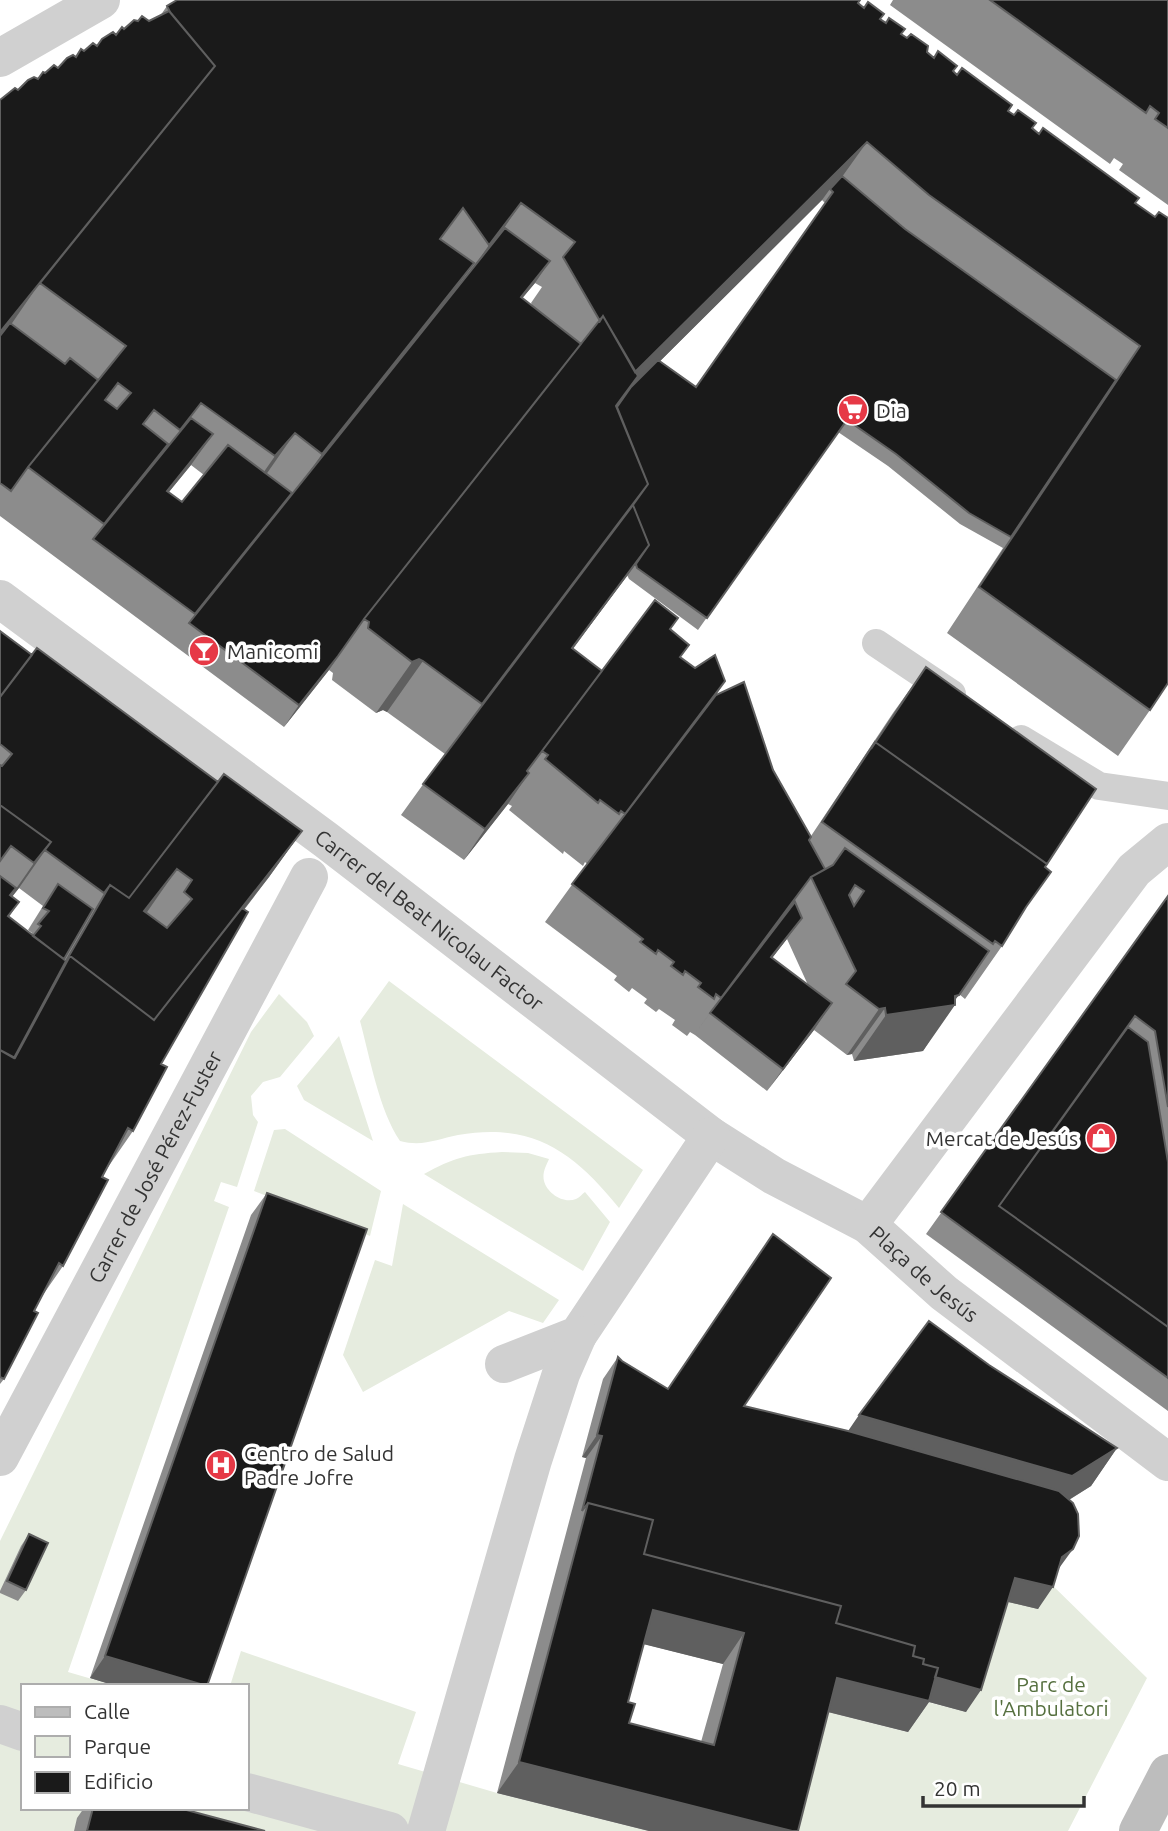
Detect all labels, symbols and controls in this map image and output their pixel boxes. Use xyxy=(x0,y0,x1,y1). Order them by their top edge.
supermarket icon: Dia xyxy=(836,393,870,427)
place label: Dia xyxy=(876,398,907,422)
bar icon: Manicomi xyxy=(187,634,221,668)
place label: Manicomi xyxy=(227,639,318,663)
street label: Carrer del Beat Nicolau Factor xyxy=(311,824,548,1015)
street label: Carrer de José Pérez-Fuster xyxy=(83,1046,226,1287)
shop icon: Mercat de Jesús xyxy=(1084,1121,1118,1155)
place label: Mercat de Jesús xyxy=(926,1126,1078,1150)
street label: Plaça de Jesús xyxy=(865,1221,983,1327)
place label: Centro de Salud Padre Jofre xyxy=(244,1441,394,1489)
hospital icon: Centro de Salud Padre Jofre xyxy=(204,1448,238,1482)
park label: Parc de l'Ambulatori xyxy=(993,1672,1109,1720)
legend xyxy=(21,1684,248,1810)
text: Calle xyxy=(84,1699,130,1723)
text: Parque xyxy=(84,1734,151,1758)
scale bar xyxy=(923,1764,1084,1808)
text: Edificio xyxy=(84,1769,153,1793)
text: 20 m xyxy=(934,1776,981,1800)

